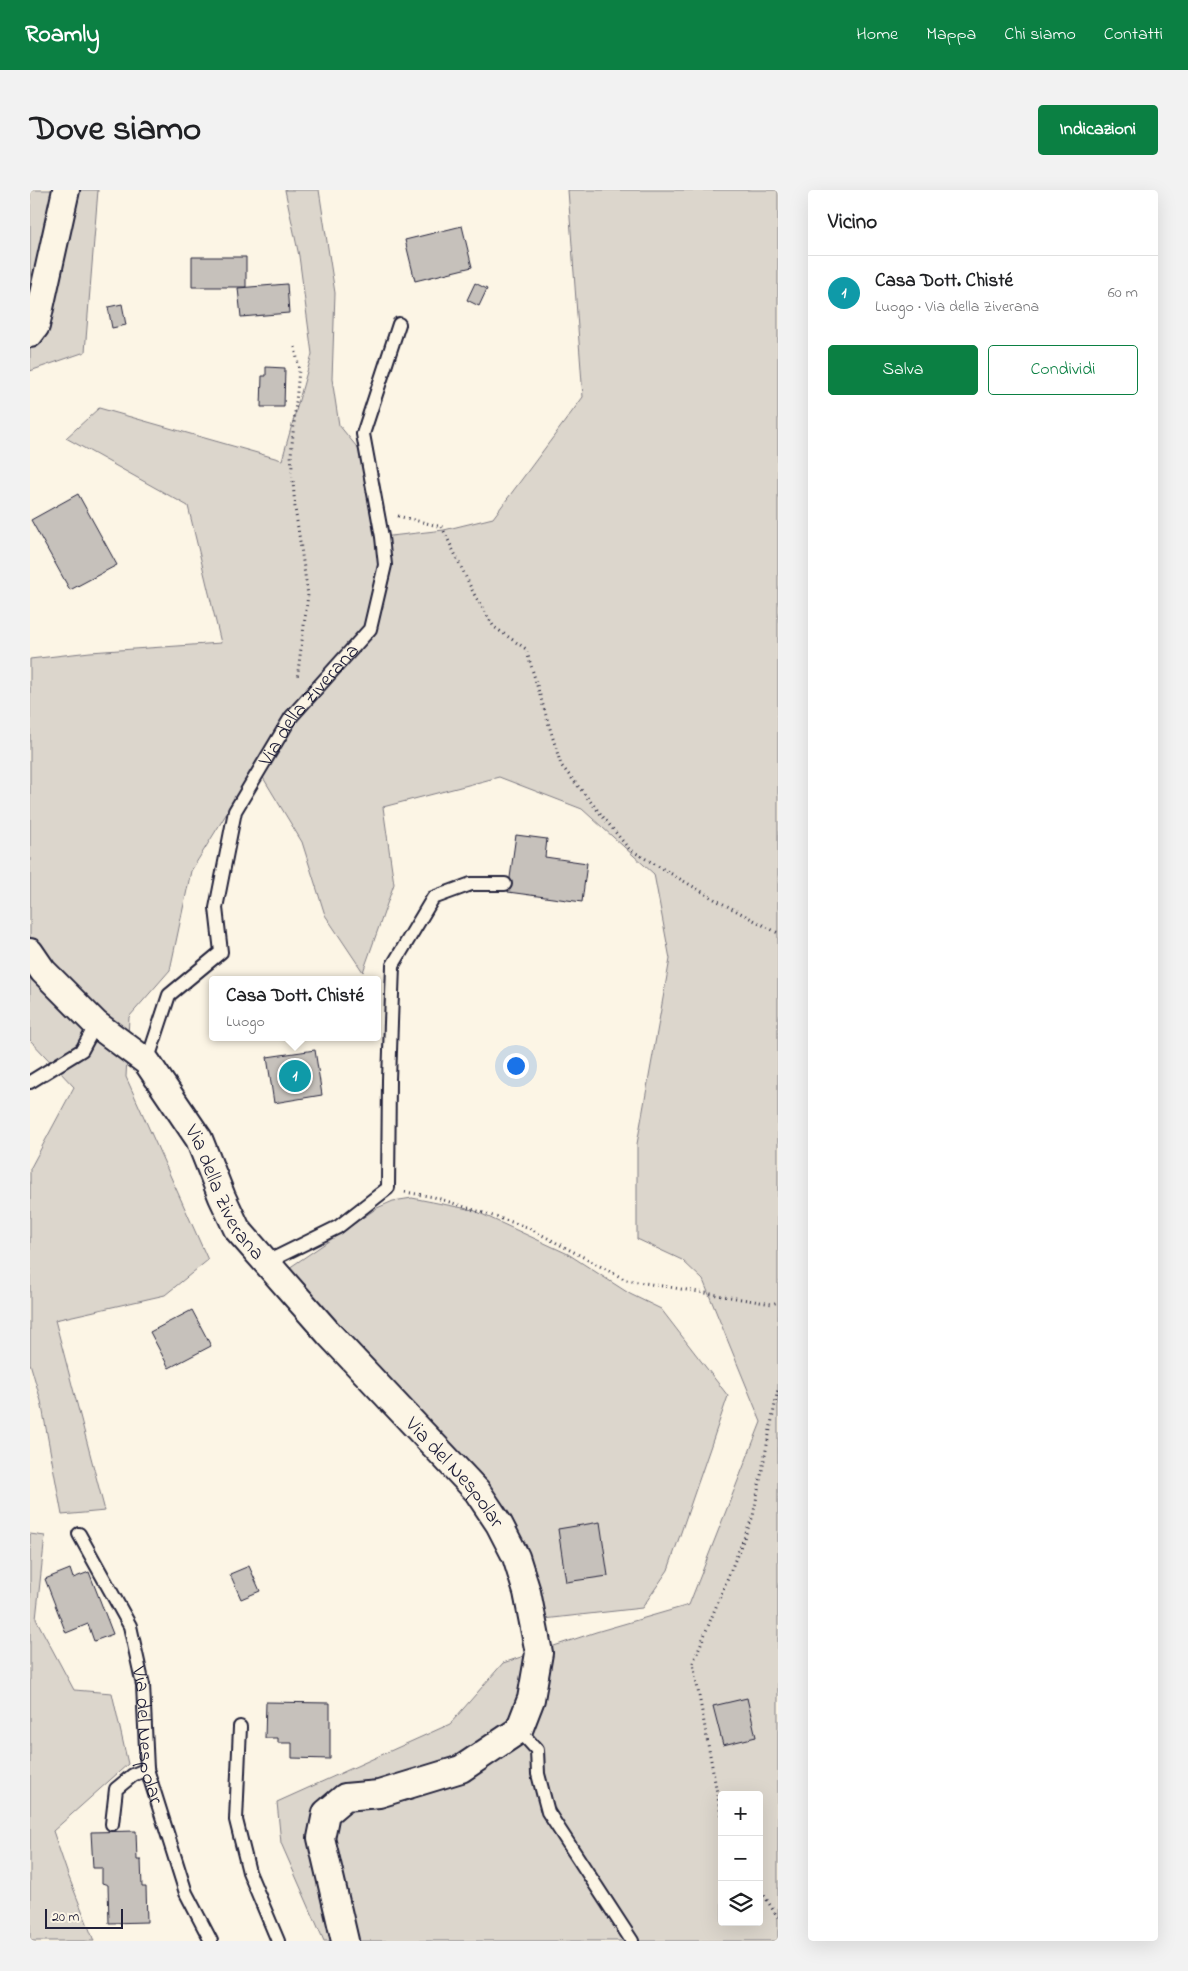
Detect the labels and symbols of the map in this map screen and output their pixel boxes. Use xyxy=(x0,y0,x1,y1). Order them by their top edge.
street label: Via della Ziverana xyxy=(251,637,367,773)
your location xyxy=(503,1053,529,1079)
pin: 1 xyxy=(279,1057,311,1095)
street label: Via della Ziverana xyxy=(176,1118,271,1268)
street label: Via del Nespolar xyxy=(397,1410,511,1535)
street label: Via del Nespolar xyxy=(122,1663,170,1809)
scale bar xyxy=(45,1906,122,1929)

